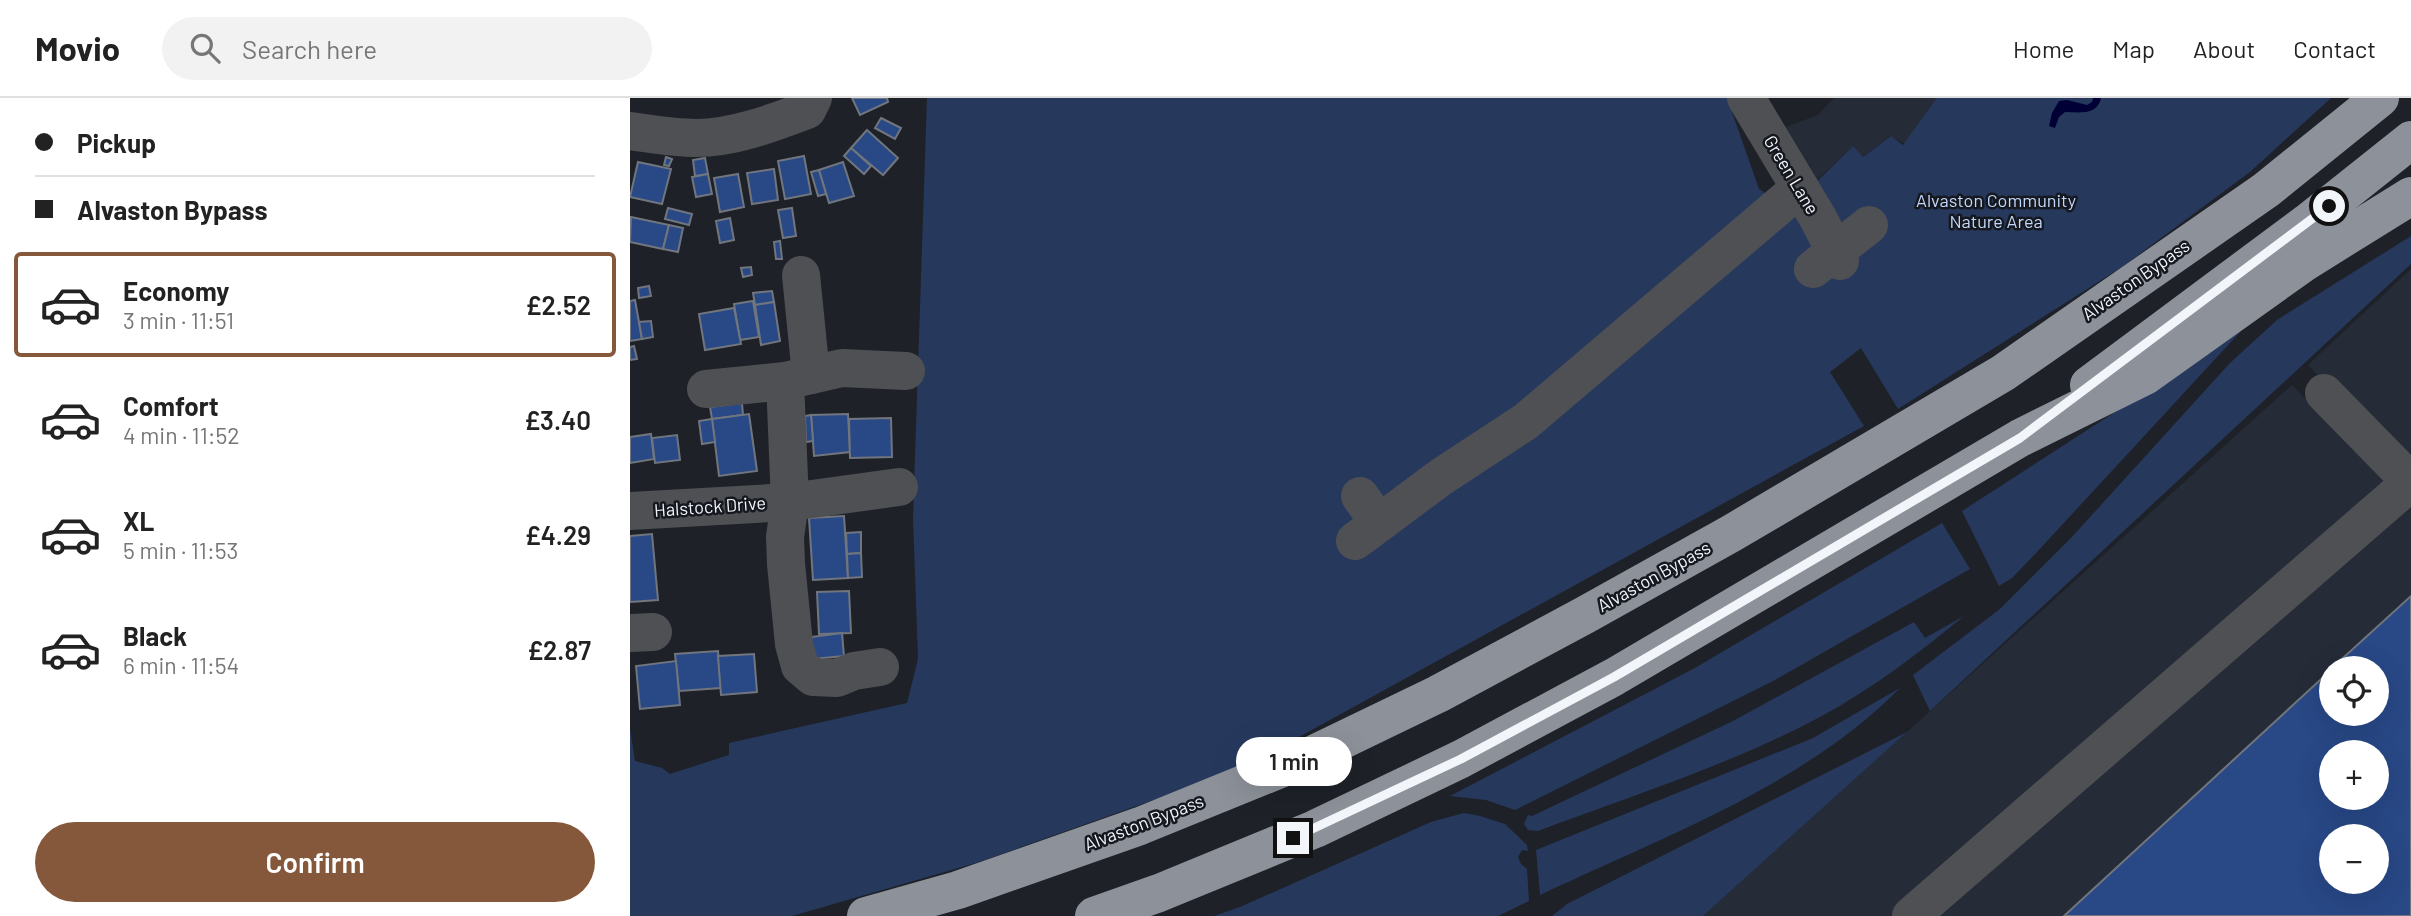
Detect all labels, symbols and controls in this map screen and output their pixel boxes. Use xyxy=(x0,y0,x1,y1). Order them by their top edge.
search box xyxy=(162,17,652,80)
text: Movio xyxy=(35,28,120,68)
icon: search xyxy=(186,29,224,67)
text: Search here xyxy=(242,33,377,64)
text: Home xyxy=(2013,34,2074,63)
text: Map xyxy=(2112,34,2155,63)
text: About xyxy=(2193,34,2255,63)
text: Contact xyxy=(2293,34,2376,63)
text: Pickup xyxy=(77,127,156,158)
street label: Green Lane xyxy=(1760,131,1824,218)
park label: Alvaston Community Nature Area xyxy=(1916,189,2076,232)
route start xyxy=(2313,190,2345,222)
text: Alvaston Bypass xyxy=(77,194,268,225)
street label: Alvaston Bypass xyxy=(2077,234,2193,324)
icon: car xyxy=(39,273,102,336)
text: Economy xyxy=(123,275,229,306)
text: £2.52 xyxy=(526,289,591,320)
text: 3 min · 11:51 xyxy=(123,306,234,334)
icon: car xyxy=(39,388,102,451)
text: Comfort xyxy=(123,390,219,421)
text: £3.40 xyxy=(524,404,591,435)
text: 4 min · 11:52 xyxy=(123,421,240,449)
street label: Halstock Drive xyxy=(653,491,767,521)
icon: car xyxy=(39,503,102,566)
text: XL xyxy=(123,505,154,536)
text: £4.29 xyxy=(525,519,591,550)
text: 5 min · 11:53 xyxy=(123,536,238,564)
street label: Alvaston Bypass xyxy=(1593,536,1714,616)
icon: car xyxy=(39,618,102,681)
text: Black xyxy=(123,620,187,651)
text: £2.87 xyxy=(527,634,591,665)
text: 6 min · 11:54 xyxy=(123,651,239,679)
map controls xyxy=(2319,656,2389,894)
button: locate xyxy=(2319,656,2389,726)
callout: 1 min xyxy=(1235,736,1351,786)
button: + xyxy=(2319,740,2389,810)
text: 1 min xyxy=(1269,747,1319,775)
street label: Alvaston Bypass xyxy=(1081,789,1207,855)
button: Confirm xyxy=(35,822,595,902)
route end xyxy=(1277,822,1309,854)
button: − xyxy=(2319,824,2389,894)

